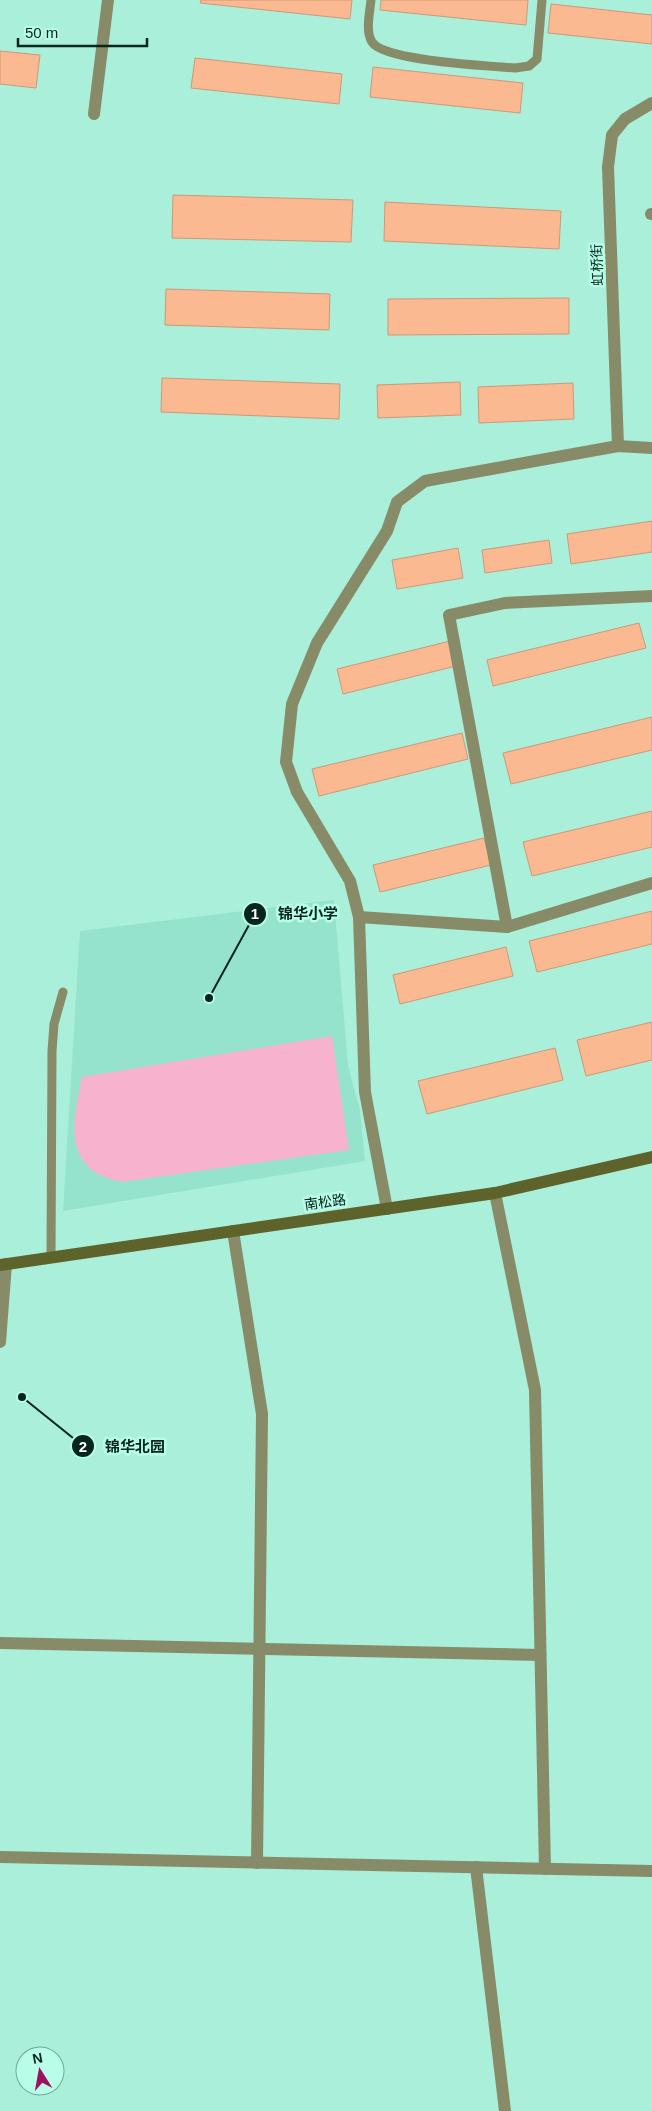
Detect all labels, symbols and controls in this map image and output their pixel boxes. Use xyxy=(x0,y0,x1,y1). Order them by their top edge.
scale bar xyxy=(18,15,146,47)
text: 50 m xyxy=(25,24,58,41)
street label: 虹桥街 xyxy=(588,244,606,286)
callout: 锦华小学 xyxy=(243,899,348,929)
text: 1 xyxy=(251,905,259,922)
text: 锦华小学 xyxy=(278,905,338,922)
street label: 南松路 xyxy=(303,1191,347,1213)
callout: 锦华北园 xyxy=(70,1431,175,1461)
text: 2 xyxy=(79,1438,87,1455)
text: 锦华北园 xyxy=(105,1438,165,1455)
north arrow xyxy=(15,2046,65,2096)
text: N xyxy=(31,2049,44,2067)

